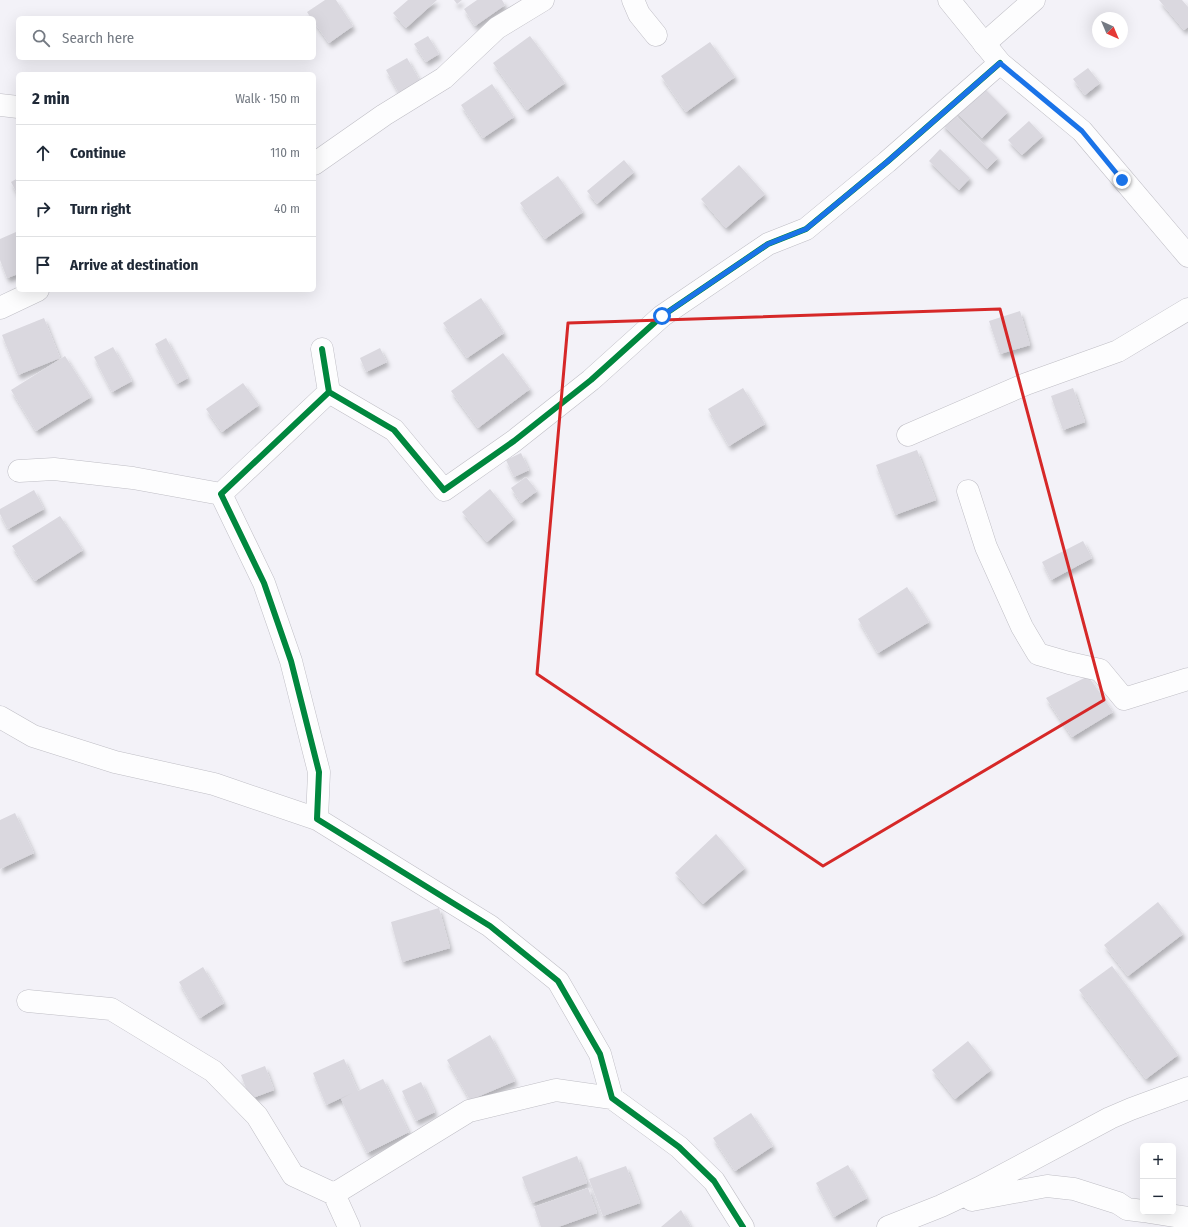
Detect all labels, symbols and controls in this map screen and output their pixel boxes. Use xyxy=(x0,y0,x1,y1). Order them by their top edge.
north arrow xyxy=(1092,12,1128,48)
search box xyxy=(16,16,316,60)
icon: search xyxy=(30,27,52,49)
text: Search here xyxy=(62,29,134,47)
text: 2 min xyxy=(32,88,70,109)
text: Walk · 150 m xyxy=(235,91,300,106)
icon: ahead xyxy=(32,142,54,164)
text: Continue xyxy=(70,144,126,162)
text: 110 m xyxy=(270,145,300,160)
route end xyxy=(1113,171,1131,189)
icon: right xyxy=(32,198,54,220)
text: Turn right xyxy=(70,200,131,218)
text: 40 m xyxy=(274,201,300,216)
icon: arrive xyxy=(32,254,54,276)
text: Arrive at destination xyxy=(70,256,198,274)
route start xyxy=(653,307,671,325)
map controls xyxy=(1140,1143,1176,1215)
button: + xyxy=(1140,1143,1176,1179)
button: − xyxy=(1140,1179,1176,1215)

